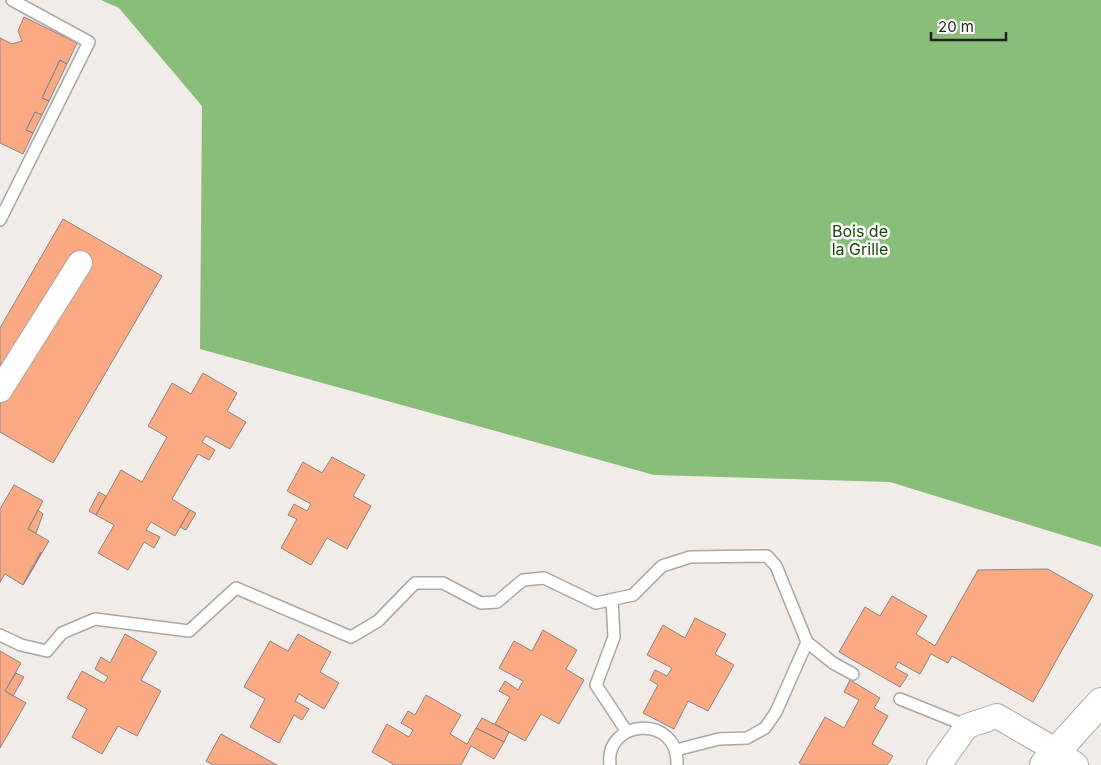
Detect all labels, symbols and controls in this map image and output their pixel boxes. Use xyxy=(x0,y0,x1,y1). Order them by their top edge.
scale bar xyxy=(931,10,1006,42)
text: 20 m xyxy=(938,17,974,36)
park label: Bois de la Grille xyxy=(832,221,888,259)

